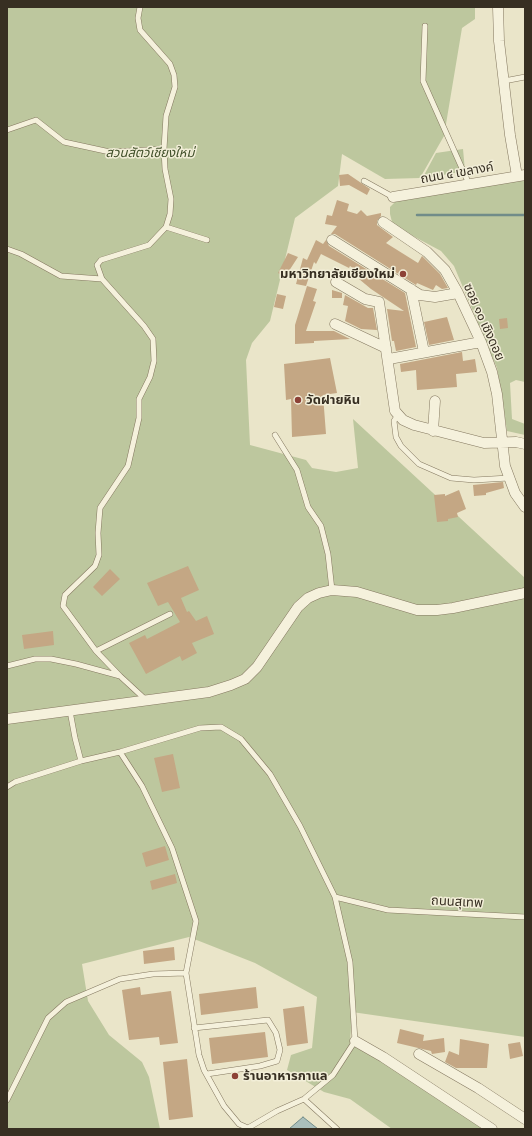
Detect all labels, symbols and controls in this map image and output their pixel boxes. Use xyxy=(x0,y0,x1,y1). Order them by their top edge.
park label: สวนสัตว์เชียงใหม่ xyxy=(106,145,194,161)
street label: ถนน ๔ เขลางค์ xyxy=(419,159,495,187)
place label: มหาวิทยาลัยเชียงใหม่ xyxy=(280,266,395,282)
marker: มหาวิทยาลัยเชียงใหม่ xyxy=(398,269,408,279)
street label: ซอย ๑๐ เชิงดอย xyxy=(460,281,508,363)
place label: วัดฝายหิน xyxy=(306,392,360,408)
marker: วัดฝายหิน xyxy=(293,395,303,405)
street label: ถนนสุเทพ xyxy=(431,893,483,911)
place label: ร้านอาหารกาแล xyxy=(243,1068,327,1084)
marker: ร้านอาหารกาแล xyxy=(230,1071,240,1081)

